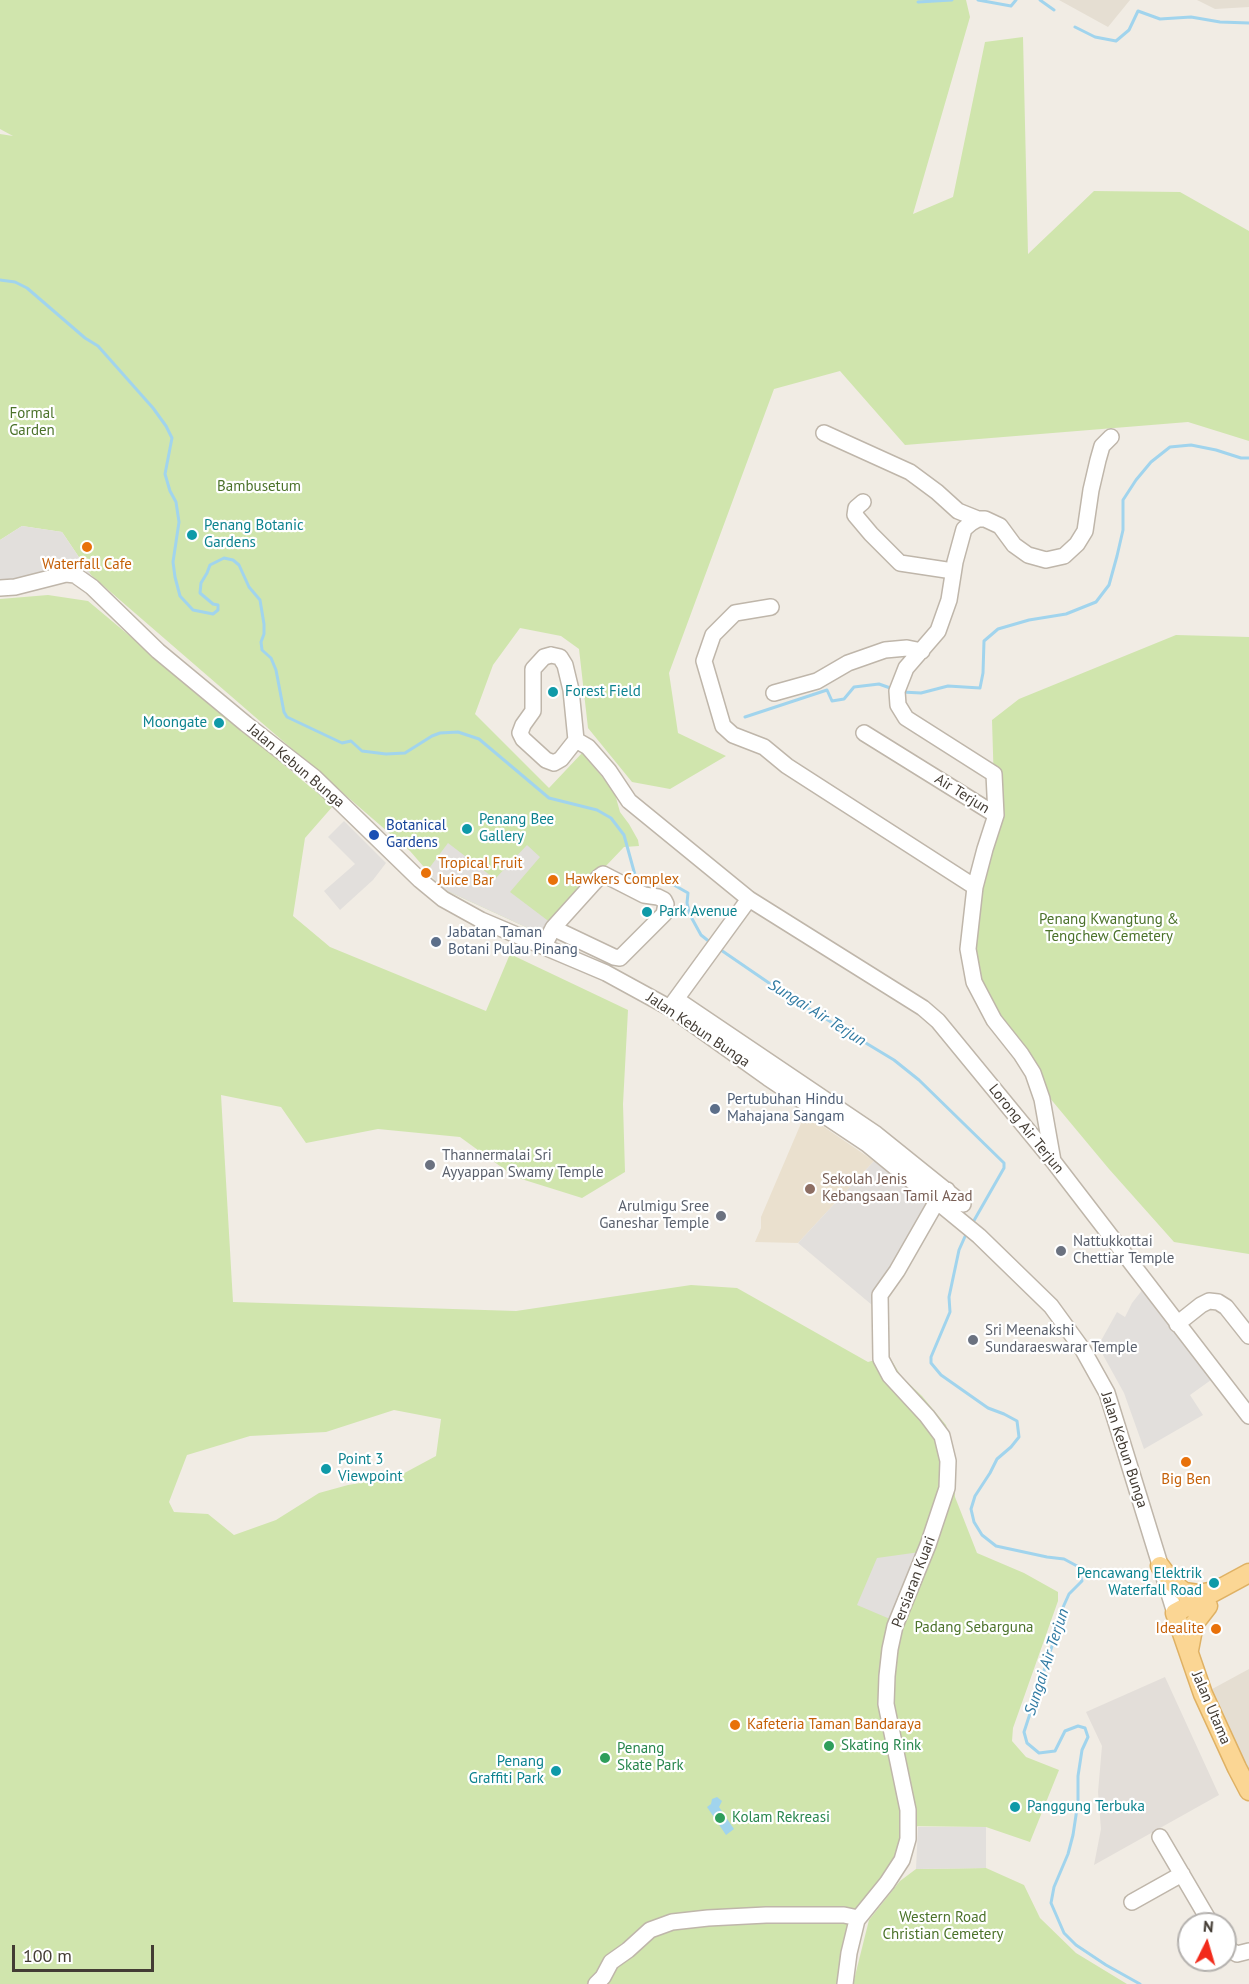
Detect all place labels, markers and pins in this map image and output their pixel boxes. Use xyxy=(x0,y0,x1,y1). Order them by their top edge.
place label: Penang Botanic Gardens xyxy=(204,517,304,552)
marker: Penang Botanic Gardens xyxy=(185,528,199,542)
marker: Waterfall Cafe xyxy=(80,540,94,554)
place label: Waterfall Cafe xyxy=(42,556,132,574)
place label: Forest Field xyxy=(565,683,641,701)
marker: Forest Field xyxy=(546,685,560,699)
place label: Moongate xyxy=(143,714,207,732)
marker: Moongate xyxy=(212,716,226,730)
place label: Penang Bee Gallery xyxy=(479,811,554,846)
place label: Botanical Gardens xyxy=(386,817,446,852)
marker: Penang Bee Gallery xyxy=(460,822,474,836)
marker: Botanical Gardens xyxy=(367,828,381,842)
place label: Tropical Fruit Juice Bar xyxy=(438,855,523,890)
marker: Tropical Fruit Juice Bar xyxy=(419,866,433,880)
place label: Hawkers Complex xyxy=(565,871,679,889)
marker: Hawkers Complex xyxy=(546,873,560,887)
place label: Park Avenue xyxy=(659,903,737,921)
marker: Park Avenue xyxy=(640,905,654,919)
place label: Jabatan Taman Botani Pulau Pinang xyxy=(448,924,578,959)
marker: Jabatan Taman Botani Pulau Pinang xyxy=(429,935,443,949)
place label: Pertubuhan Hindu Mahajana Sangam xyxy=(727,1091,844,1126)
marker: Pertubuhan Hindu Mahajana Sangam xyxy=(708,1102,722,1116)
place label: Thannermalai Sri Ayyappan Swamy Temple xyxy=(442,1147,604,1182)
marker: Thannermalai Sri Ayyappan Swamy Temple xyxy=(423,1158,437,1172)
place label: Sekolah Jenis Kebangsaan Tamil Azad xyxy=(822,1171,973,1206)
marker: Sekolah Jenis Kebangsaan Tamil Azad xyxy=(803,1182,817,1196)
place label: Arulmigu Sree Ganeshar Temple xyxy=(599,1198,709,1233)
marker: Arulmigu Sree Ganeshar Temple xyxy=(714,1209,728,1223)
place label: Nattukkottai Chettiar Temple xyxy=(1073,1233,1174,1268)
marker: Nattukkottai Chettiar Temple xyxy=(1054,1244,1068,1258)
place label: Sri Meenakshi Sundaraeswarar Temple xyxy=(985,1322,1138,1357)
marker: Sri Meenakshi Sundaraeswarar Temple xyxy=(966,1333,980,1347)
place label: Point 3 Viewpoint xyxy=(338,1451,402,1486)
marker: Big Ben xyxy=(1179,1455,1193,1469)
marker: Point 3 Viewpoint xyxy=(319,1462,333,1476)
place label: Big Ben xyxy=(1161,1471,1211,1489)
place label: Pencawang Elektrik Waterfall Road xyxy=(1077,1565,1202,1600)
marker: Pencawang Elektrik Waterfall Road xyxy=(1207,1576,1221,1590)
place label: Idealite xyxy=(1156,1620,1204,1638)
marker: Idealite xyxy=(1209,1622,1223,1636)
place label: Kafeteria Taman Bandaraya xyxy=(747,1716,921,1734)
marker: Kafeteria Taman Bandaraya xyxy=(728,1718,742,1732)
place label: Skating Rink xyxy=(841,1737,921,1755)
marker: Skating Rink xyxy=(822,1739,836,1753)
place label: Penang Skate Park xyxy=(617,1740,684,1775)
marker: Penang Skate Park xyxy=(598,1751,612,1765)
place label: Penang Graffiti Park xyxy=(469,1753,544,1788)
marker: Penang Graffiti Park xyxy=(549,1764,563,1778)
place label: Panggung Terbuka xyxy=(1027,1798,1145,1816)
marker: Panggung Terbuka xyxy=(1008,1800,1022,1814)
place label: Kolam Rekreasi xyxy=(732,1809,830,1827)
marker: Kolam Rekreasi xyxy=(713,1811,727,1825)

